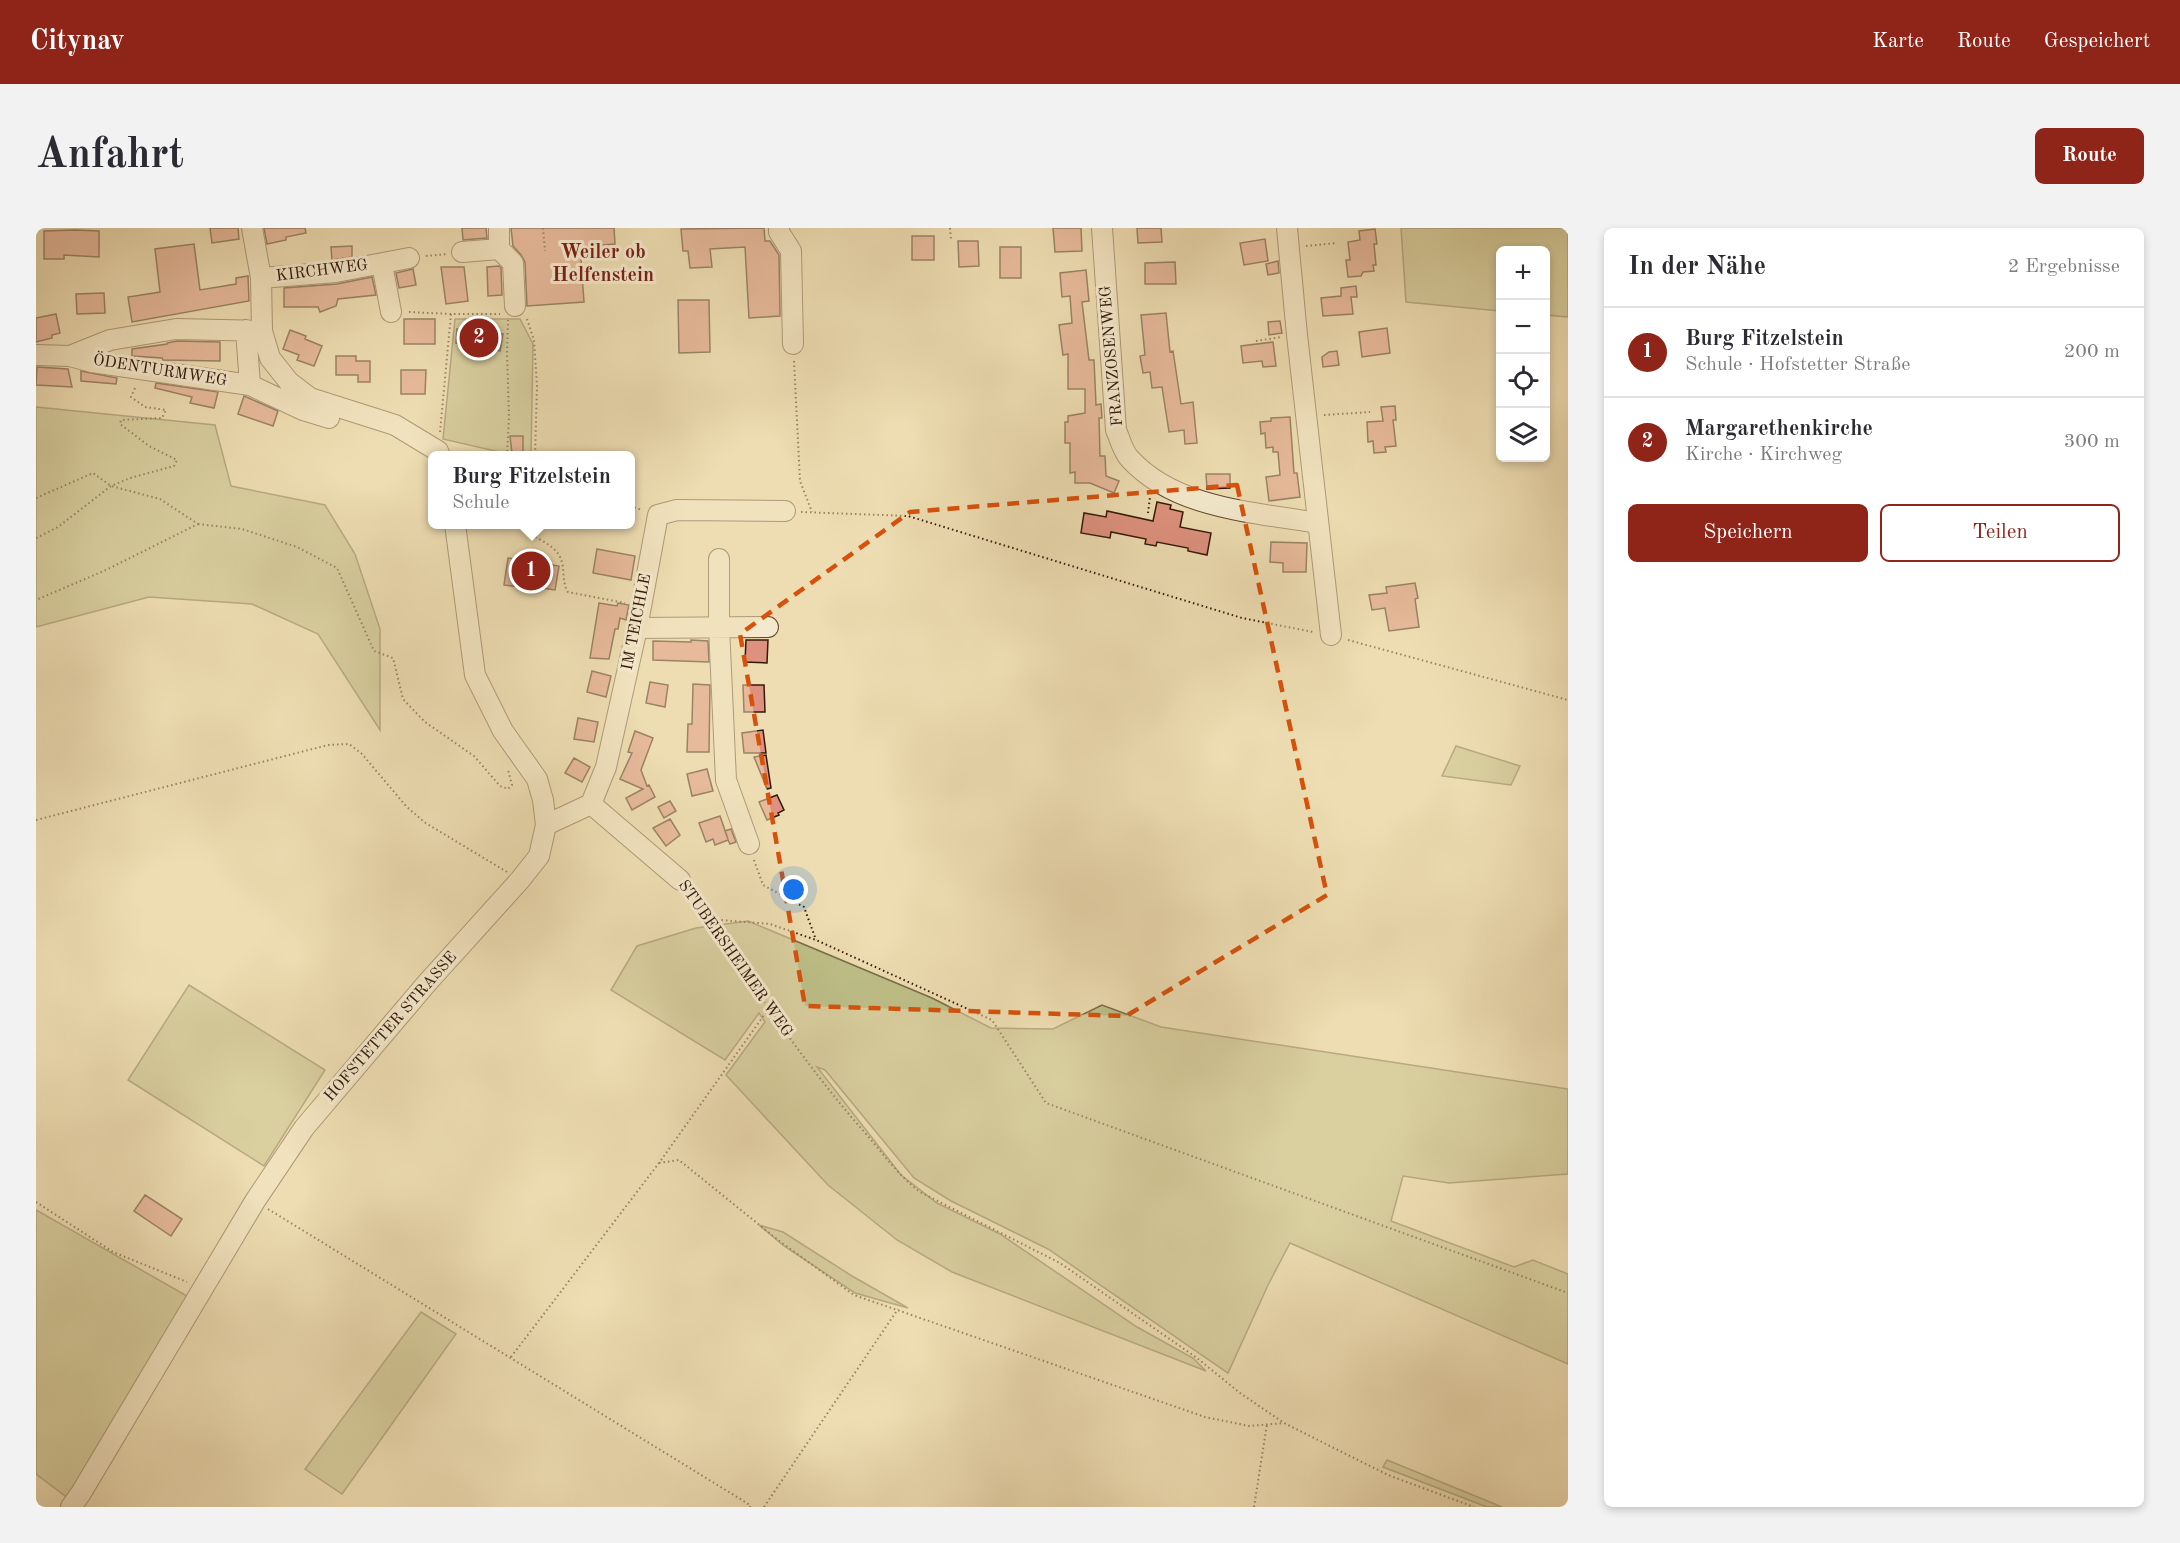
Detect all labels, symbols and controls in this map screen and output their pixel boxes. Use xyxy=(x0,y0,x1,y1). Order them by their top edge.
text: Citynav xyxy=(30,28,125,56)
text: Karte xyxy=(1872,31,1924,52)
text: Route xyxy=(1957,31,2011,52)
text: Gespeichert xyxy=(2044,31,2150,52)
button: Route xyxy=(2035,128,2144,184)
text: Anfahrt xyxy=(36,135,184,177)
district label: Weiler ob Helfenstein xyxy=(552,243,654,286)
map controls xyxy=(1496,246,1550,462)
button: + xyxy=(1496,246,1550,300)
text: In der Nähe xyxy=(1628,254,1766,280)
street label: KIRCHWEG xyxy=(275,257,370,285)
text: 2 Ergebnisse xyxy=(2008,257,2120,277)
street label: FRANZOSENWEG xyxy=(1098,284,1126,427)
button: − xyxy=(1496,300,1550,354)
pin: 2 xyxy=(460,316,498,360)
text: Burg Fitzelstein xyxy=(1685,328,1844,350)
text: 1 xyxy=(1642,342,1653,362)
text: 200 m xyxy=(2064,342,2120,362)
street label: ÖDENTURMWEG xyxy=(92,349,229,390)
button: locate xyxy=(1496,354,1550,408)
text: Schule · Hofstetter Straße xyxy=(1685,355,1910,375)
button: layers xyxy=(1496,408,1550,462)
text: Margarethenkirche xyxy=(1685,418,1873,440)
text: 2 xyxy=(1642,432,1653,452)
text: 300 m xyxy=(2064,432,2120,452)
text: Kirche · Kirchweg xyxy=(1685,445,1842,465)
popup xyxy=(428,451,635,529)
text: Burg Fitzelstein xyxy=(452,466,611,488)
text: Schule xyxy=(452,493,509,513)
button: Speichern xyxy=(1628,504,1868,562)
button: Teilen xyxy=(1880,504,2120,562)
pin: 1 xyxy=(512,548,550,594)
street label: IM TEICHLE xyxy=(620,572,654,672)
your location xyxy=(779,875,808,904)
street label: STUBERSHEIMER WEG xyxy=(675,878,796,1041)
street label: HOFSTETTER STRASSE xyxy=(322,949,460,1105)

